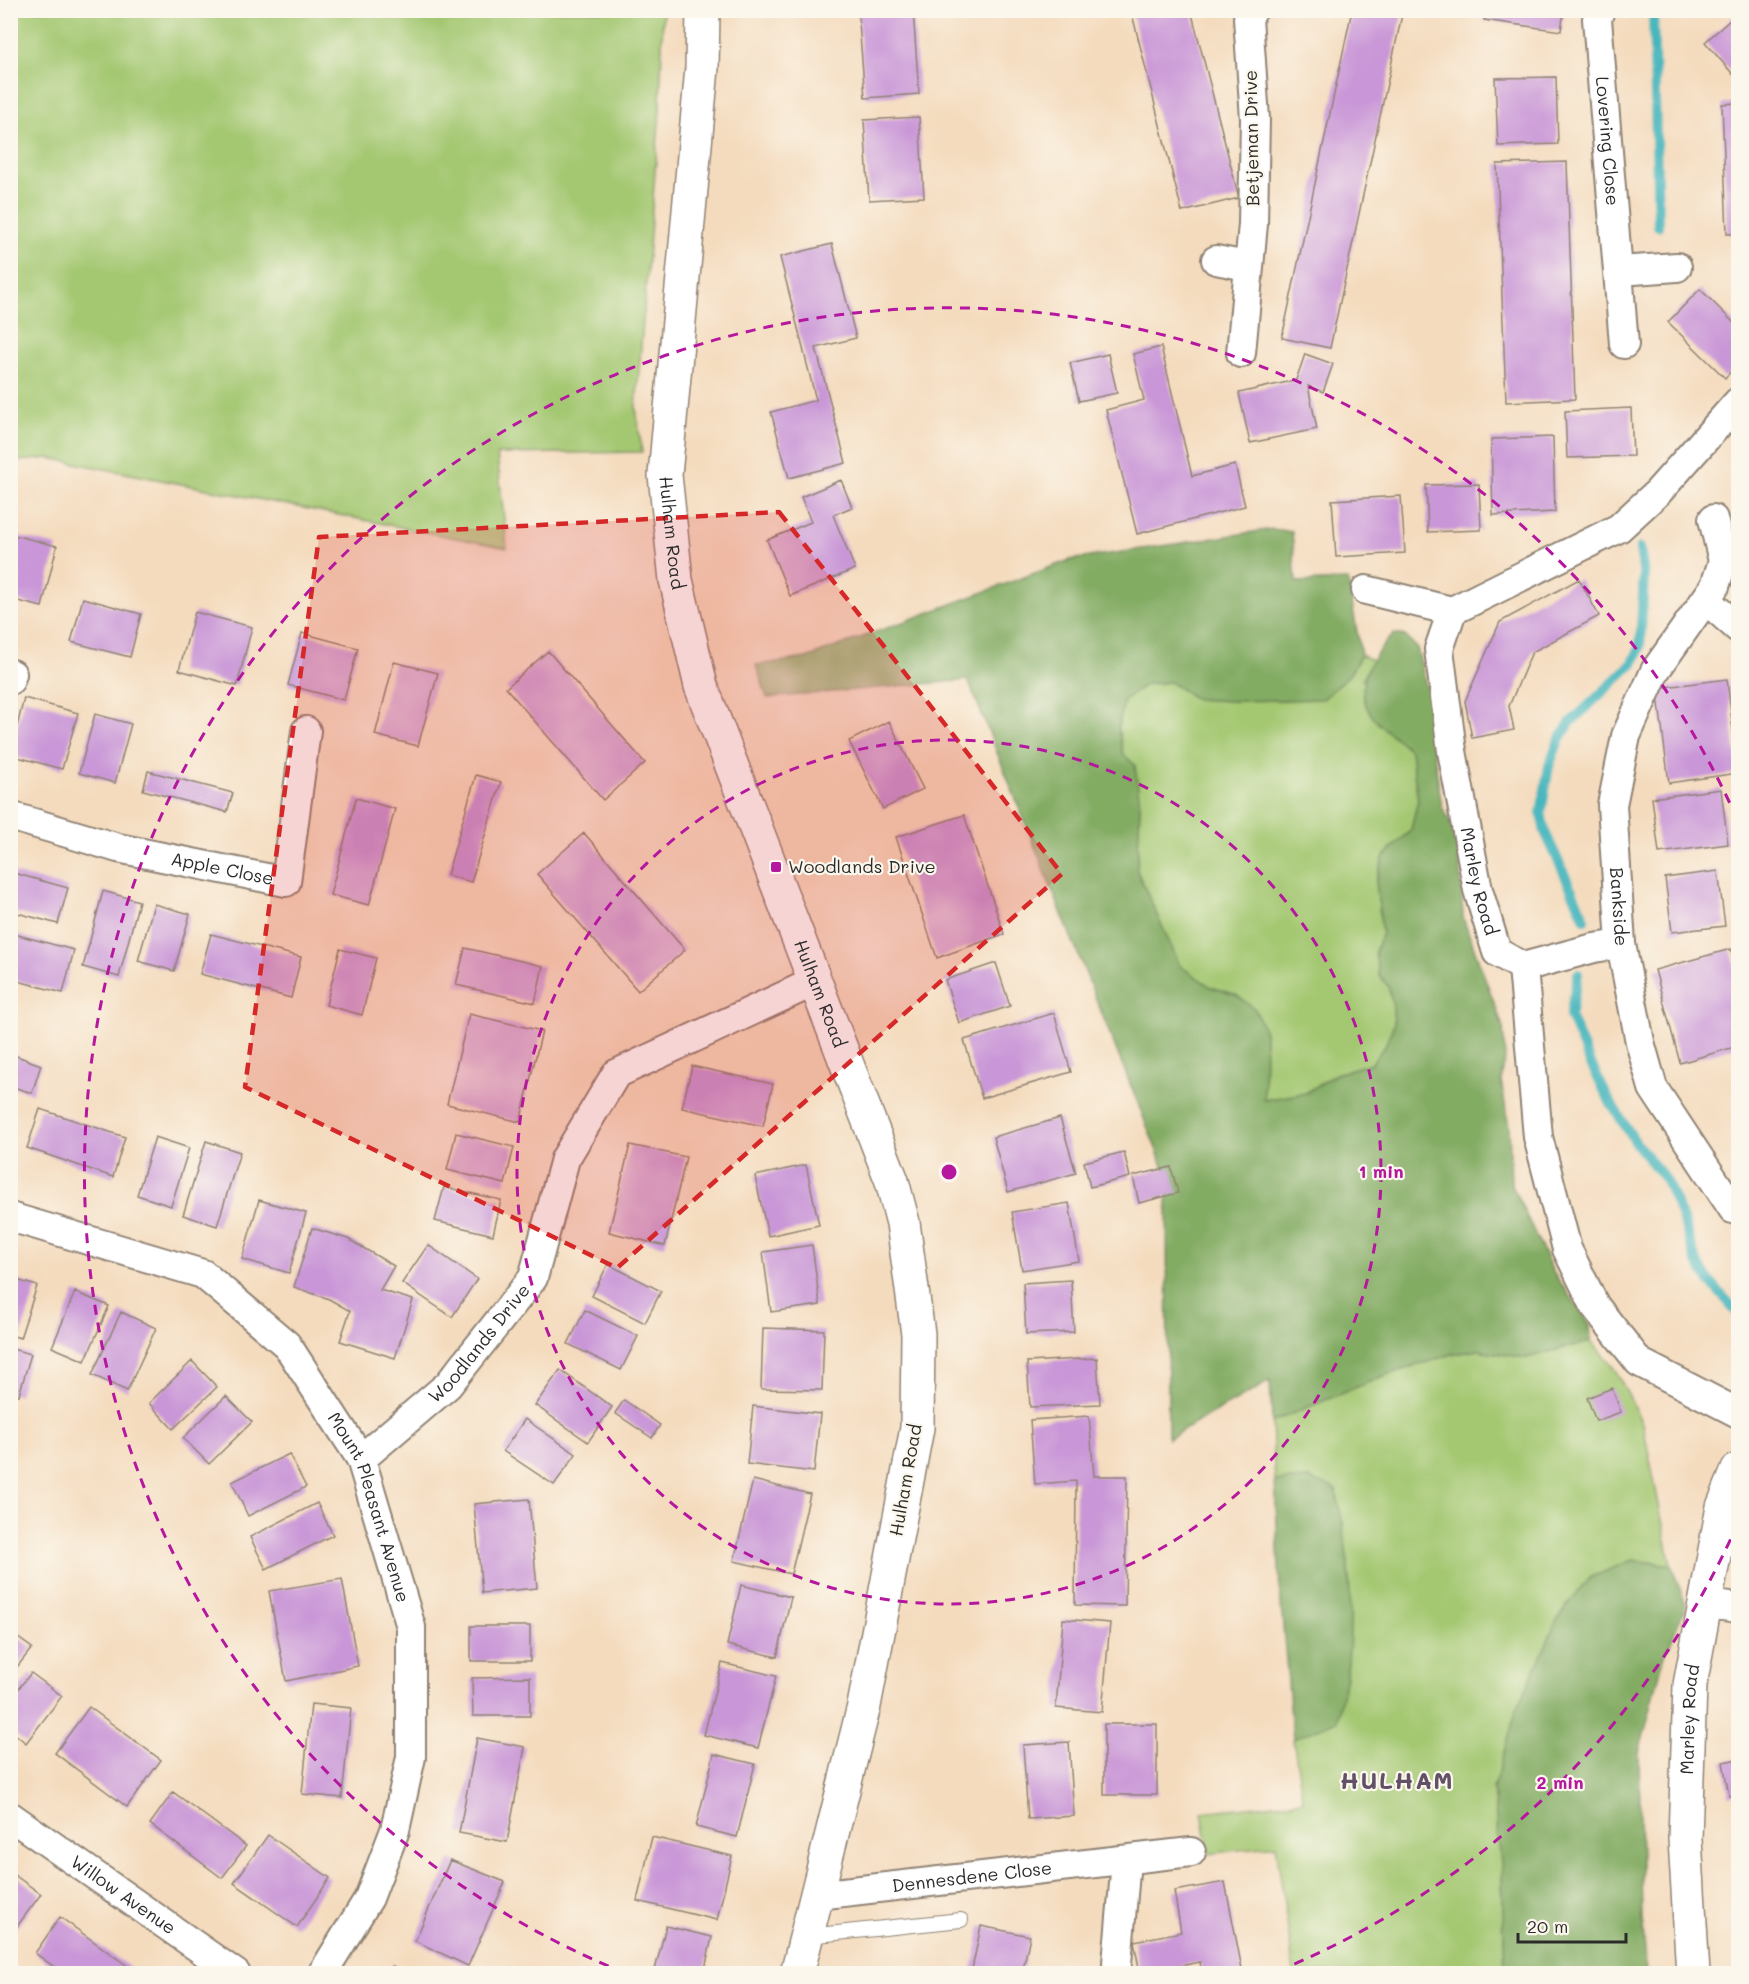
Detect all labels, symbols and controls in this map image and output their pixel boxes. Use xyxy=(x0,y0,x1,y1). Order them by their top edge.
street label: Betjeman Drive xyxy=(1238,70,1264,206)
street label: Lovering Close xyxy=(1591,75,1625,207)
street label: Hulham Road xyxy=(654,475,691,592)
street label: Marley Road xyxy=(1456,825,1504,938)
street label: Apple Close xyxy=(169,846,276,890)
place label: Woodlands Drive xyxy=(788,854,936,878)
marker: Woodlands Drive xyxy=(769,860,783,874)
street label: Bankside xyxy=(1605,867,1634,947)
street label: Hulham Road xyxy=(789,936,852,1051)
text: 1 min xyxy=(1358,1159,1404,1183)
centre of rings xyxy=(939,1162,959,1182)
street label: Woodlands Drive xyxy=(423,1278,535,1408)
street label: Mount Pleasant Avenue xyxy=(323,1407,416,1605)
street label: Hulham Road xyxy=(883,1422,927,1538)
street label: Marley Road xyxy=(1674,1662,1705,1775)
district label: HULHAM xyxy=(1340,1764,1454,1795)
text: 2 min xyxy=(1536,1770,1584,1794)
street label: Willow Avenue xyxy=(66,1849,181,1939)
street label: Dennesdene Close xyxy=(891,1855,1053,1897)
scale bar xyxy=(1518,1906,1626,1944)
text: 20 m xyxy=(1527,1914,1568,1938)

